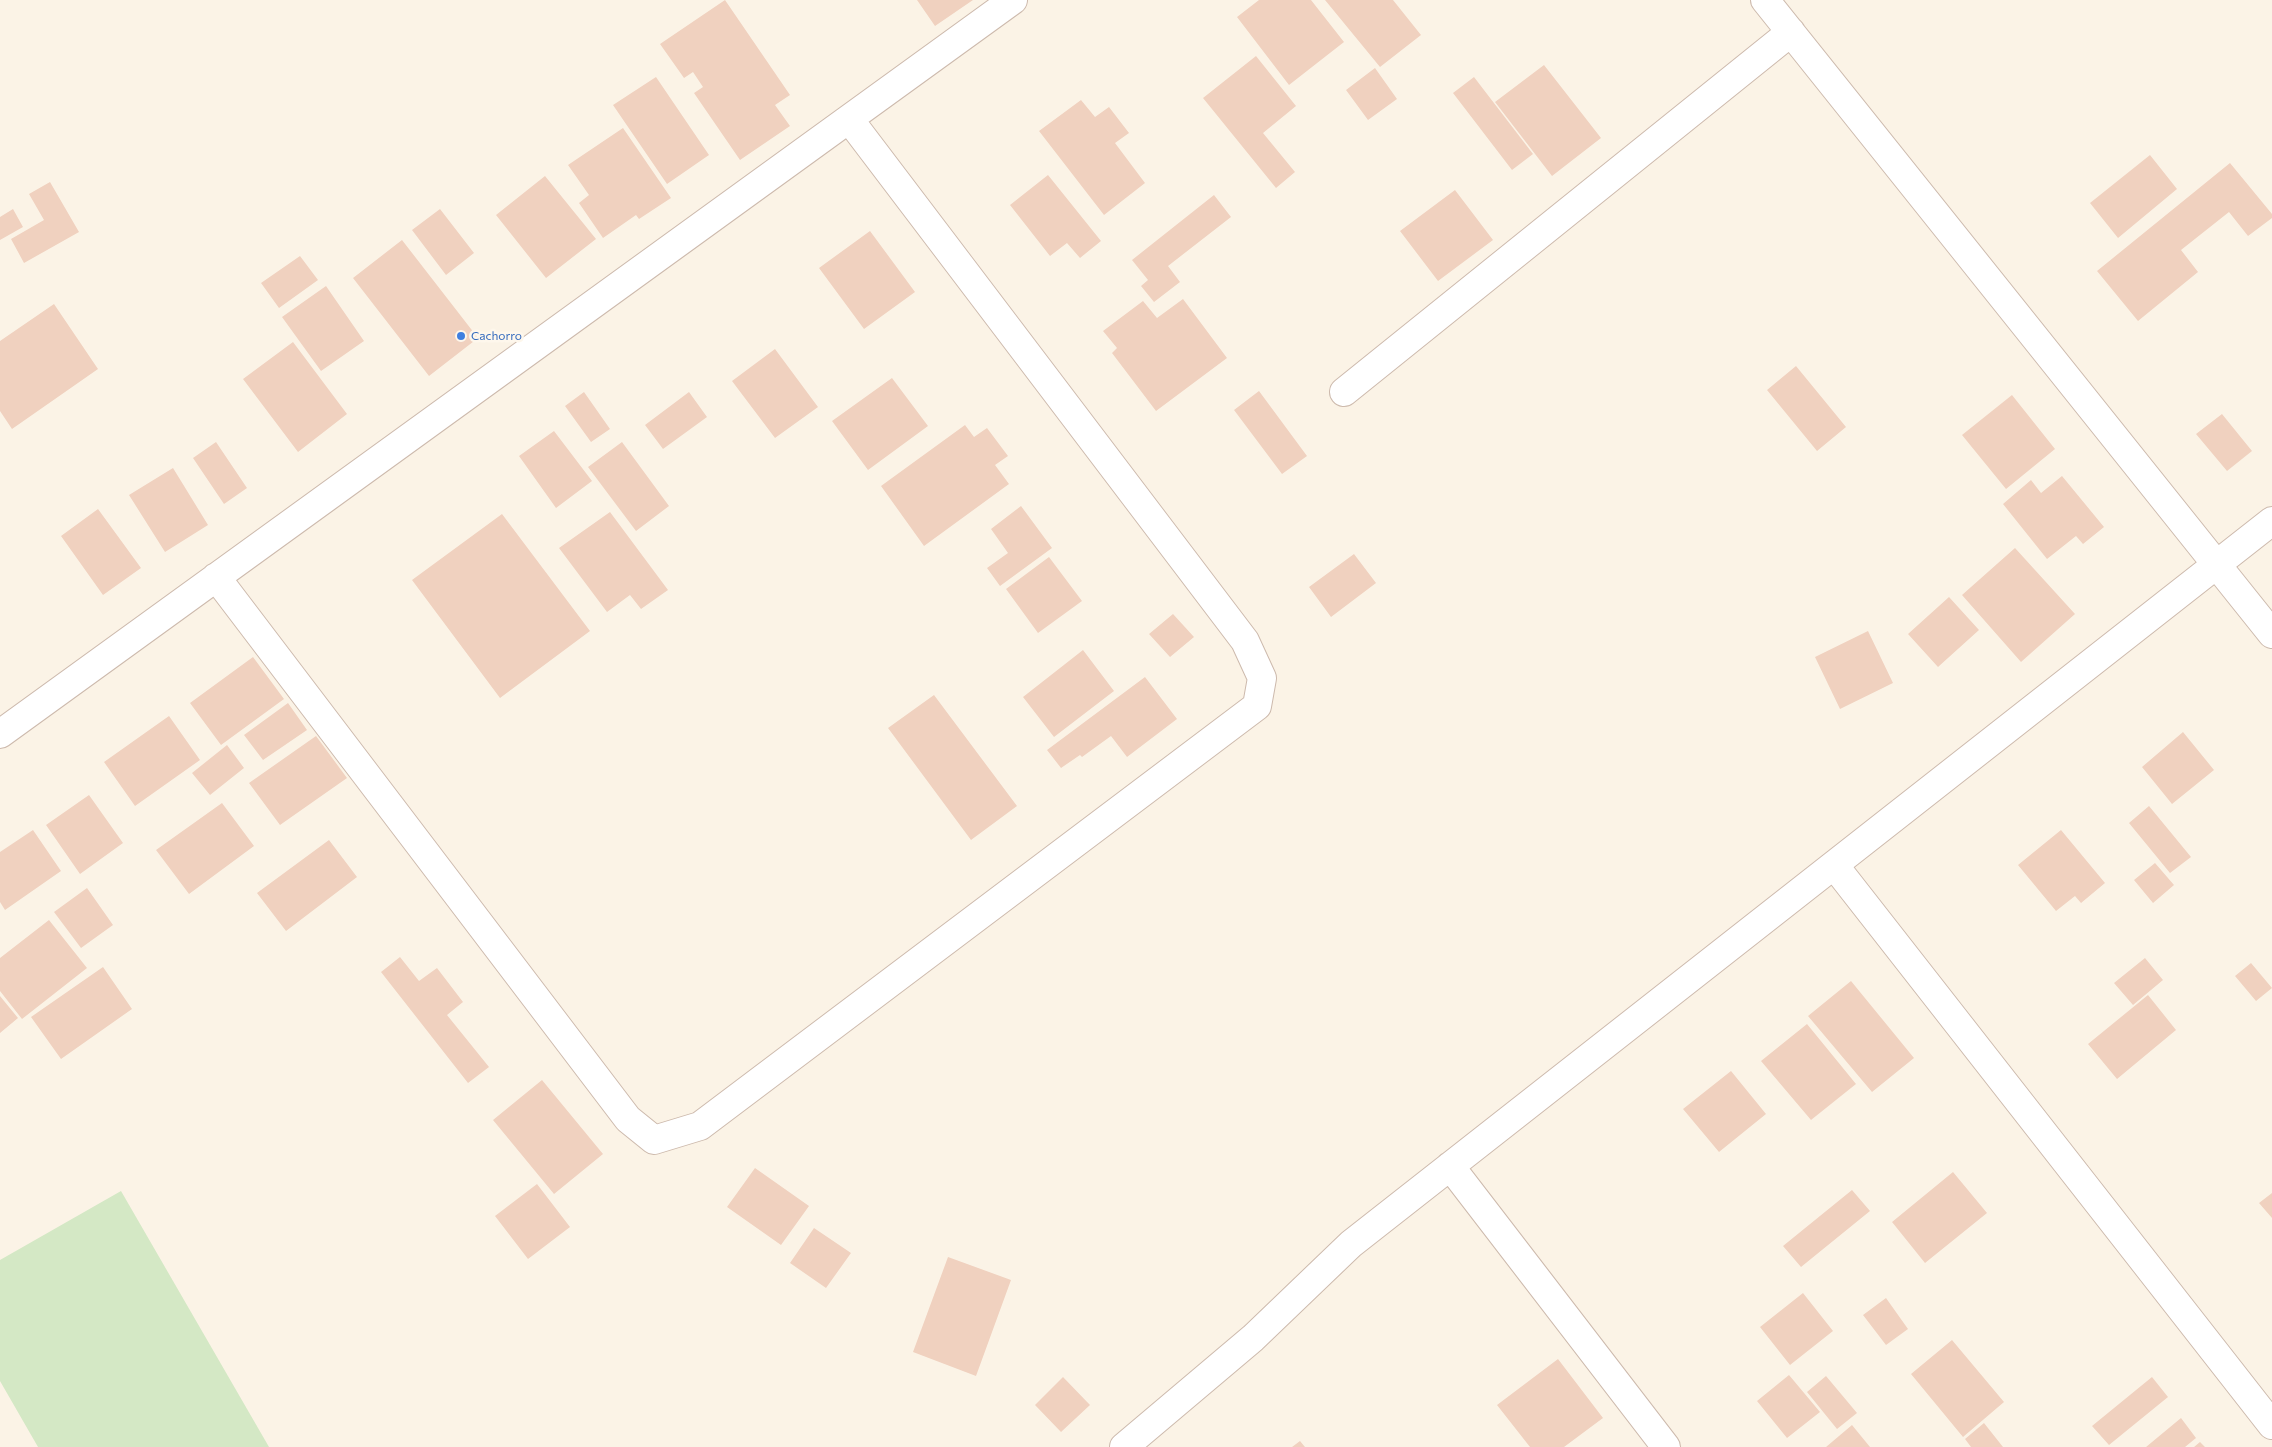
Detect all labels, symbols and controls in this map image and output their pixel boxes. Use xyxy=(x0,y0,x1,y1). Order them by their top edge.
place label: Cachorro xyxy=(471,329,522,343)
marker: Cachorro xyxy=(455,330,467,342)

